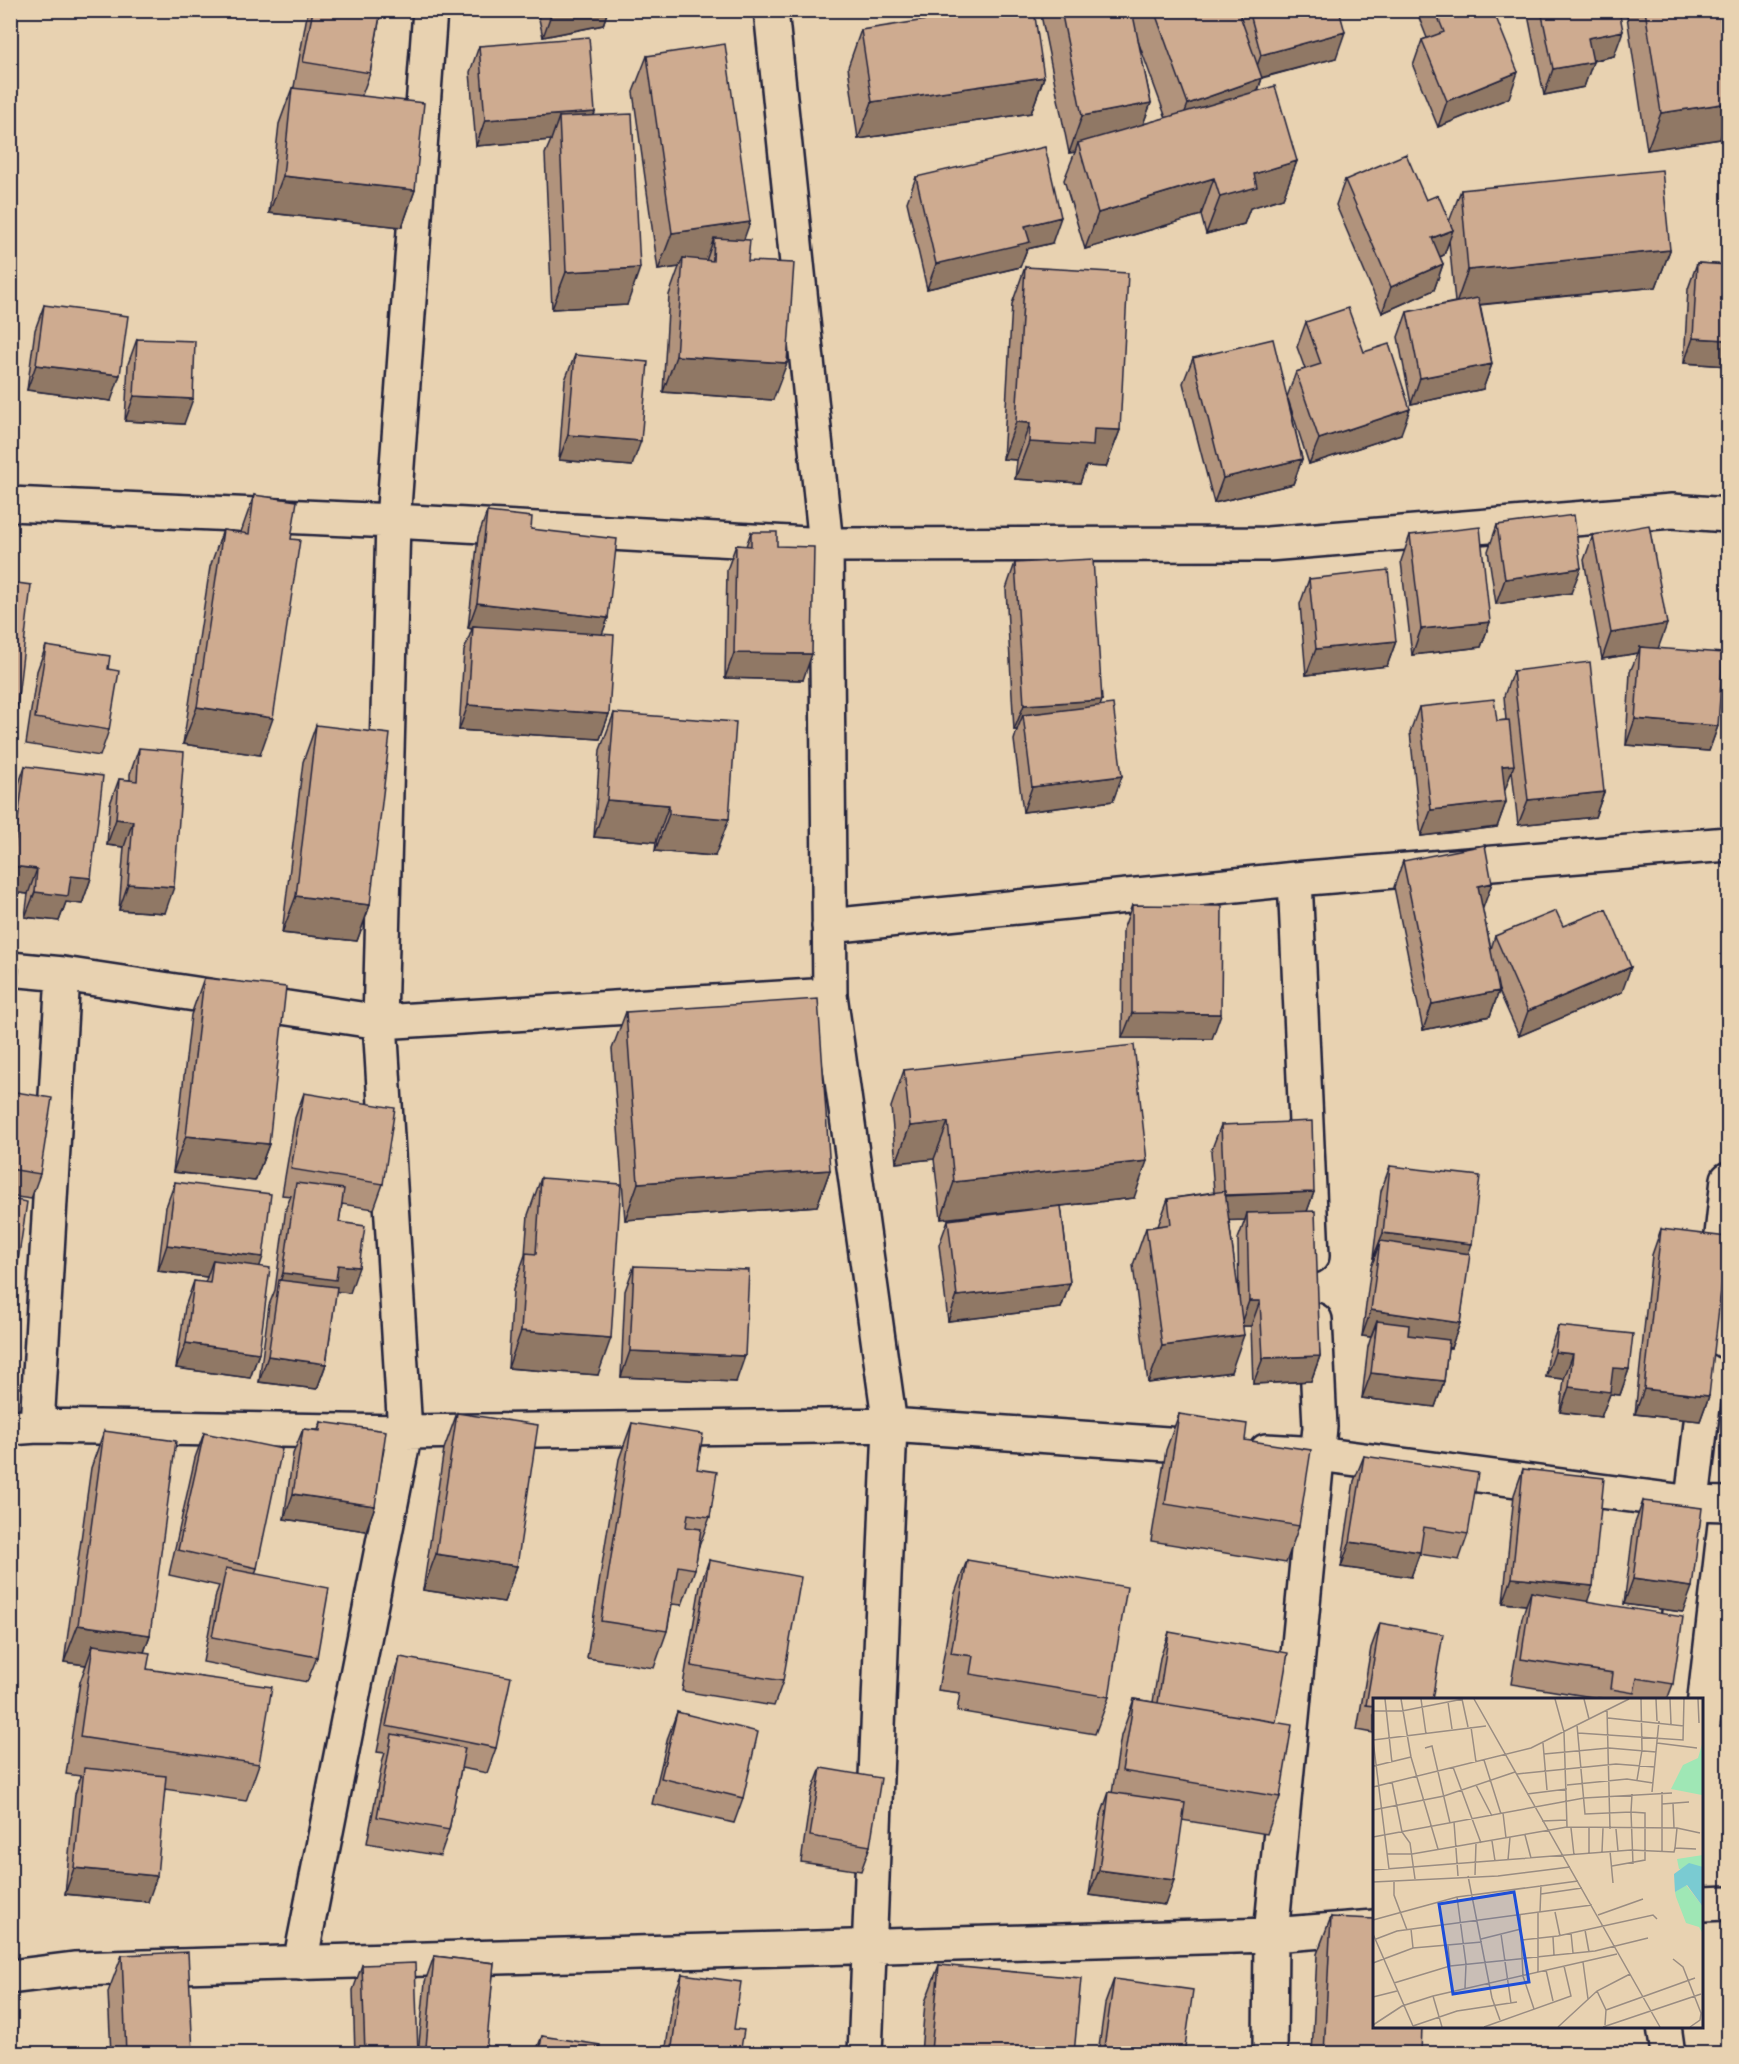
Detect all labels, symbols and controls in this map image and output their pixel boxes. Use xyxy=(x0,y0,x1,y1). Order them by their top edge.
inset map xyxy=(1373,1698,1703,2028)

